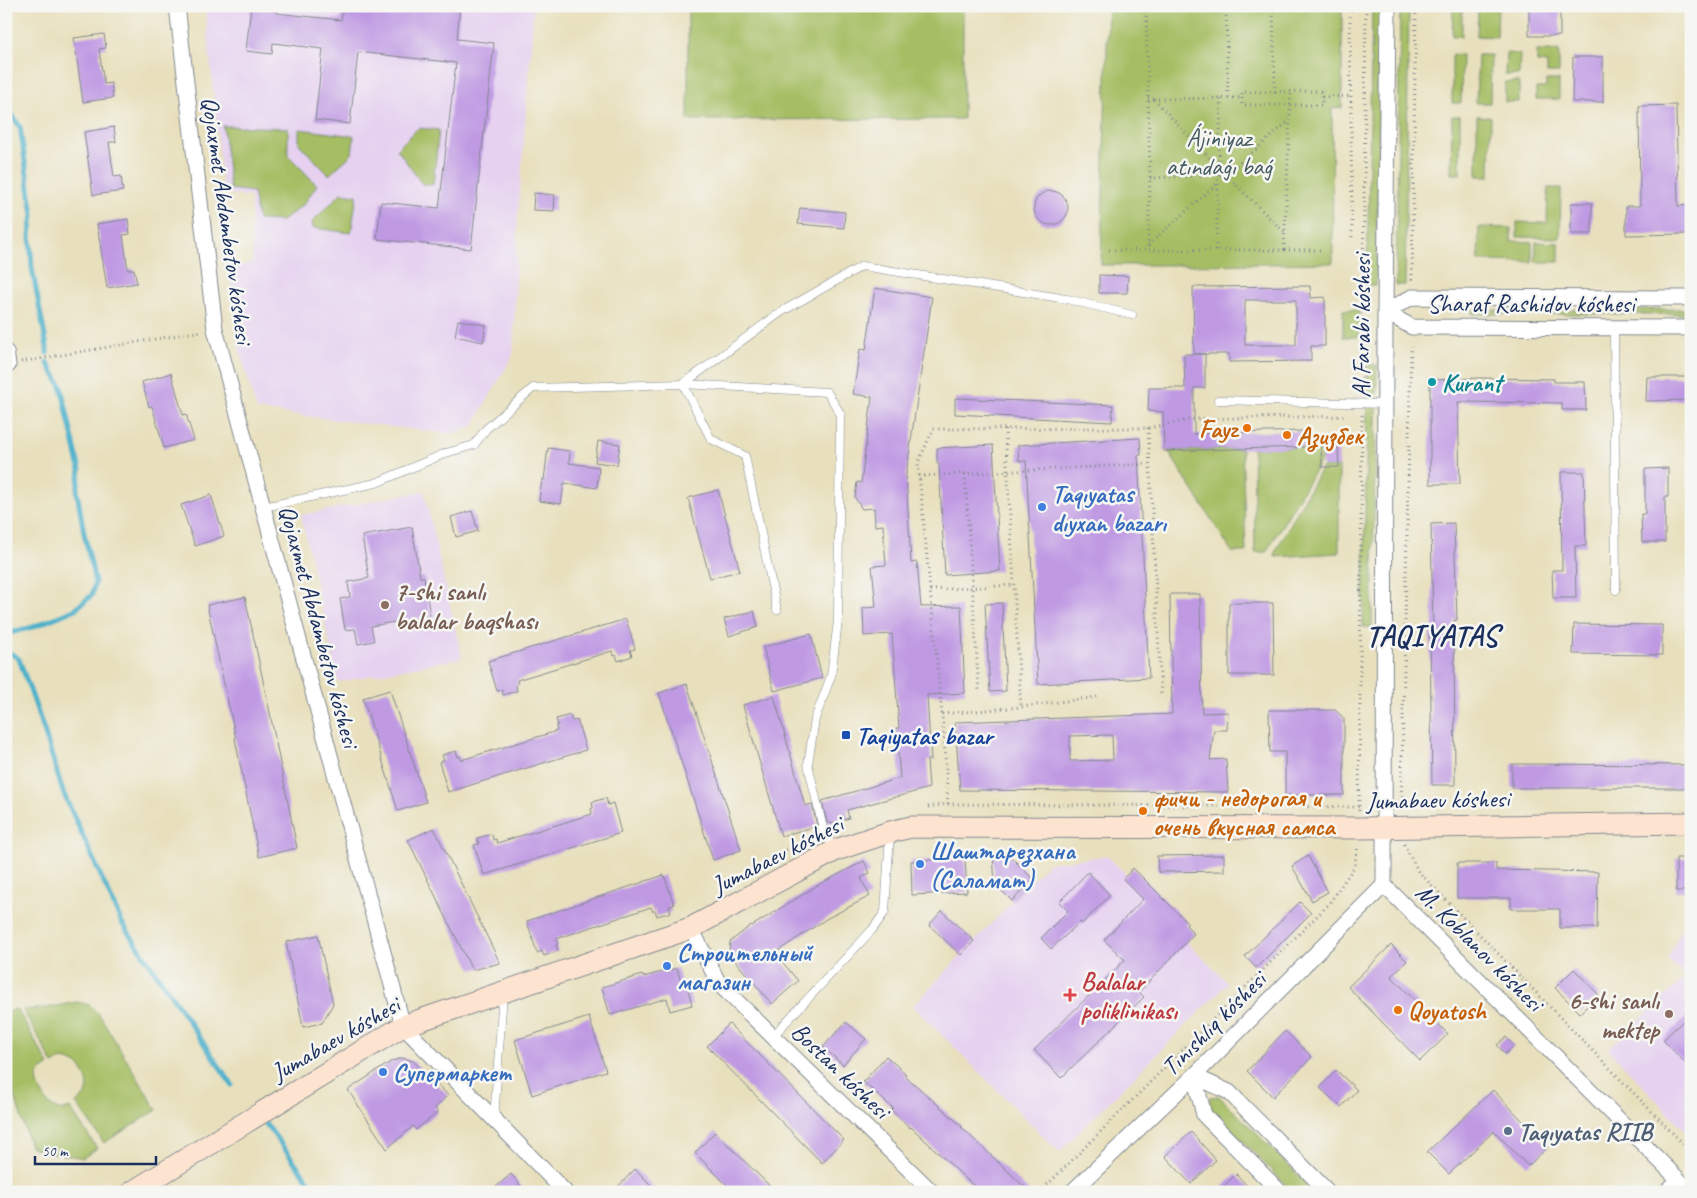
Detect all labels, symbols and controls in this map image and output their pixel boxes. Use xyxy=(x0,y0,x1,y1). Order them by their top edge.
street label: Qojaxmet Abdambetov kóshesi xyxy=(194,95,261,349)
park label: Ájiniyaz atındaǵı baǵ xyxy=(1166,122,1274,183)
street label: Al Farabi kóshesi xyxy=(1346,251,1378,398)
street label: Sharaf Rashidov kóshesi xyxy=(1427,288,1638,320)
place label: Kurant xyxy=(1442,367,1505,399)
marker: Kurant xyxy=(1426,376,1438,388)
place label: Fayz xyxy=(1199,413,1240,445)
place label: Азизбек xyxy=(1297,420,1366,452)
marker: Fayz xyxy=(1241,422,1253,434)
marker: Азизбек xyxy=(1281,429,1293,441)
place label: Taqıyatas dıyxan bazarı xyxy=(1052,478,1167,539)
marker: Taqıyatas dıyxan bazarı xyxy=(1036,501,1048,513)
street label: Qojaxmet Abdambetov kóshesi xyxy=(271,502,368,754)
place label: 7-shi sanlı balalar baqshası xyxy=(395,576,539,637)
marker: 7-shi sanlı balalar baqshası xyxy=(379,599,391,611)
district label: TAQIYATAS xyxy=(1366,617,1504,655)
place label: Taqiyatas bazar xyxy=(856,720,996,752)
marker: Taqiyatas bazar xyxy=(840,729,852,741)
place label: фичи - недорогая и очень вкусная самса xyxy=(1153,782,1336,843)
street label: Jumabaev kóshesi xyxy=(1365,783,1513,817)
marker: фичи - недорогая и очень вкусная самса xyxy=(1137,805,1149,817)
street label: Jumabaev kóshesi xyxy=(706,807,851,902)
place label: Шаштарезхана (Саламат) xyxy=(930,835,1077,896)
marker: Шаштарезхана (Саламат) xyxy=(914,858,926,870)
street label: M. Koblanov kóshesi xyxy=(1409,877,1552,1021)
place label: Строительный магазин xyxy=(677,937,815,998)
marker: Строительный магазин xyxy=(661,960,673,972)
street label: Tınıshlıq kóshesi xyxy=(1155,962,1275,1083)
place label: Balalar poliklinikası xyxy=(1081,966,1178,1027)
place label: 6-shi sanlı mektep xyxy=(1568,985,1661,1046)
street label: Jumabaev kóshesi xyxy=(265,988,408,1089)
marker: Balalar poliklinikası xyxy=(1063,988,1077,1002)
place label: Qoyatosh xyxy=(1408,995,1487,1027)
marker: Qoyatosh xyxy=(1392,1004,1404,1016)
marker: 6-shi sanlı mektep xyxy=(1663,1008,1675,1020)
street label: Bostan kóshesi xyxy=(784,1016,899,1128)
place label: Супермаркет xyxy=(393,1057,512,1089)
marker: Супермаркет xyxy=(377,1066,389,1078)
place label: Taqıyatas RIIB xyxy=(1518,1116,1655,1148)
marker: Taqıyatas RIIB xyxy=(1502,1125,1514,1137)
scale bar xyxy=(35,1133,156,1165)
text: 50 m xyxy=(42,1142,69,1161)

